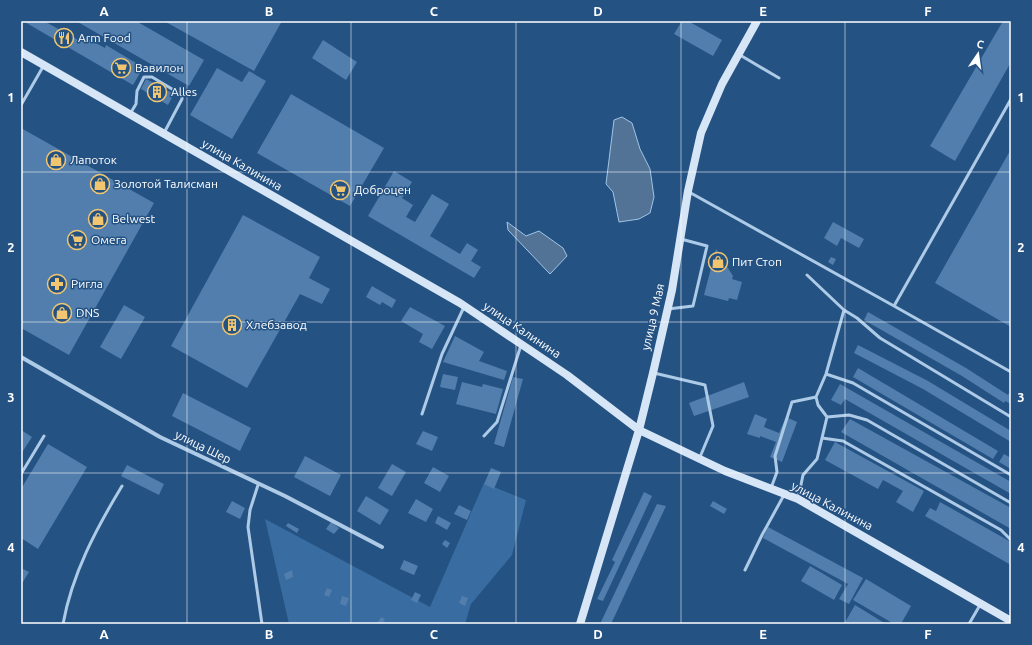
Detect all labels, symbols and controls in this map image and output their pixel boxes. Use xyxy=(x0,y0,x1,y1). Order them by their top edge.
text: A xyxy=(99,4,109,18)
text: B xyxy=(265,4,274,18)
text: C xyxy=(430,4,439,18)
text: D xyxy=(593,4,603,18)
text: E xyxy=(759,4,767,18)
text: F xyxy=(924,4,932,18)
restaurant icon: Arm Food xyxy=(53,27,75,49)
place label: Arm Food xyxy=(78,31,131,44)
north arrow xyxy=(958,34,998,74)
text: С xyxy=(975,38,985,51)
supermarket icon: Вавилон xyxy=(110,57,132,79)
place label: Вавилон xyxy=(135,61,184,74)
building icon: Alles xyxy=(146,81,168,103)
place label: Alles xyxy=(171,85,197,98)
text: 1 xyxy=(7,90,15,104)
text: 1 xyxy=(1017,90,1025,104)
street label: улица Калинина xyxy=(200,136,285,193)
shop icon: Лапоток xyxy=(45,149,67,171)
place label: Лапоток xyxy=(70,153,117,166)
shop icon: Золотой Талисман xyxy=(89,173,111,195)
place label: Золотой Талисман xyxy=(114,177,218,190)
supermarket icon: Доброцен xyxy=(329,179,351,201)
place label: Доброцен xyxy=(354,183,411,196)
shop icon: Belwest xyxy=(87,208,109,230)
place label: Belwest xyxy=(112,212,156,225)
supermarket icon: Омега xyxy=(66,229,88,251)
place label: Омега xyxy=(91,233,127,246)
text: 2 xyxy=(7,240,15,254)
text: 2 xyxy=(1017,240,1025,254)
shop icon: Пит Стоп xyxy=(707,251,729,273)
place label: Пит Стоп xyxy=(732,255,782,268)
pharmacy icon: Ригла xyxy=(46,273,68,295)
place label: Ригла xyxy=(71,277,103,290)
street label: улица 9 Мая xyxy=(639,282,667,352)
street label: улица Калинина xyxy=(481,299,563,360)
shop icon: DNS xyxy=(51,302,73,324)
place label: DNS xyxy=(76,306,99,319)
building icon: Хлебзавод xyxy=(221,314,243,336)
place label: Хлебзавод xyxy=(246,318,307,331)
text: 3 xyxy=(7,390,15,404)
text: 3 xyxy=(1017,390,1025,404)
street label: улица Шер xyxy=(173,427,233,466)
street label: улица Калинина xyxy=(789,479,875,533)
text: 4 xyxy=(7,540,15,554)
text: 4 xyxy=(1017,540,1025,554)
text: A xyxy=(99,627,109,641)
text: B xyxy=(265,627,274,641)
text: C xyxy=(430,627,439,641)
text: D xyxy=(593,627,603,641)
text: E xyxy=(759,627,767,641)
text: F xyxy=(924,627,932,641)

